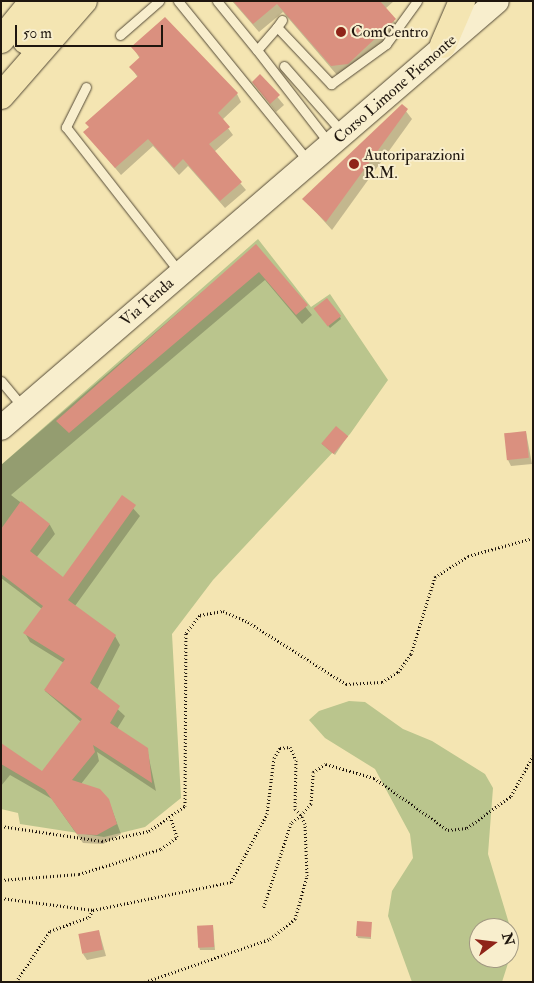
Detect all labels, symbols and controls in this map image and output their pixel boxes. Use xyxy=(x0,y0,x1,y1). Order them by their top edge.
scale bar xyxy=(18,15,165,47)
place label: ComCentro xyxy=(351,22,428,42)
text: 50 m xyxy=(23,24,52,43)
marker: ComCentro xyxy=(335,26,347,38)
street label: Corso Limone Piemonte xyxy=(330,30,460,148)
place label: Autoriparazioni R.M. xyxy=(364,145,465,183)
marker: Autoriparazioni R.M. xyxy=(348,158,360,170)
street label: Via Tenda xyxy=(116,274,178,330)
north arrow xyxy=(469,918,519,968)
text: N xyxy=(498,931,518,947)

